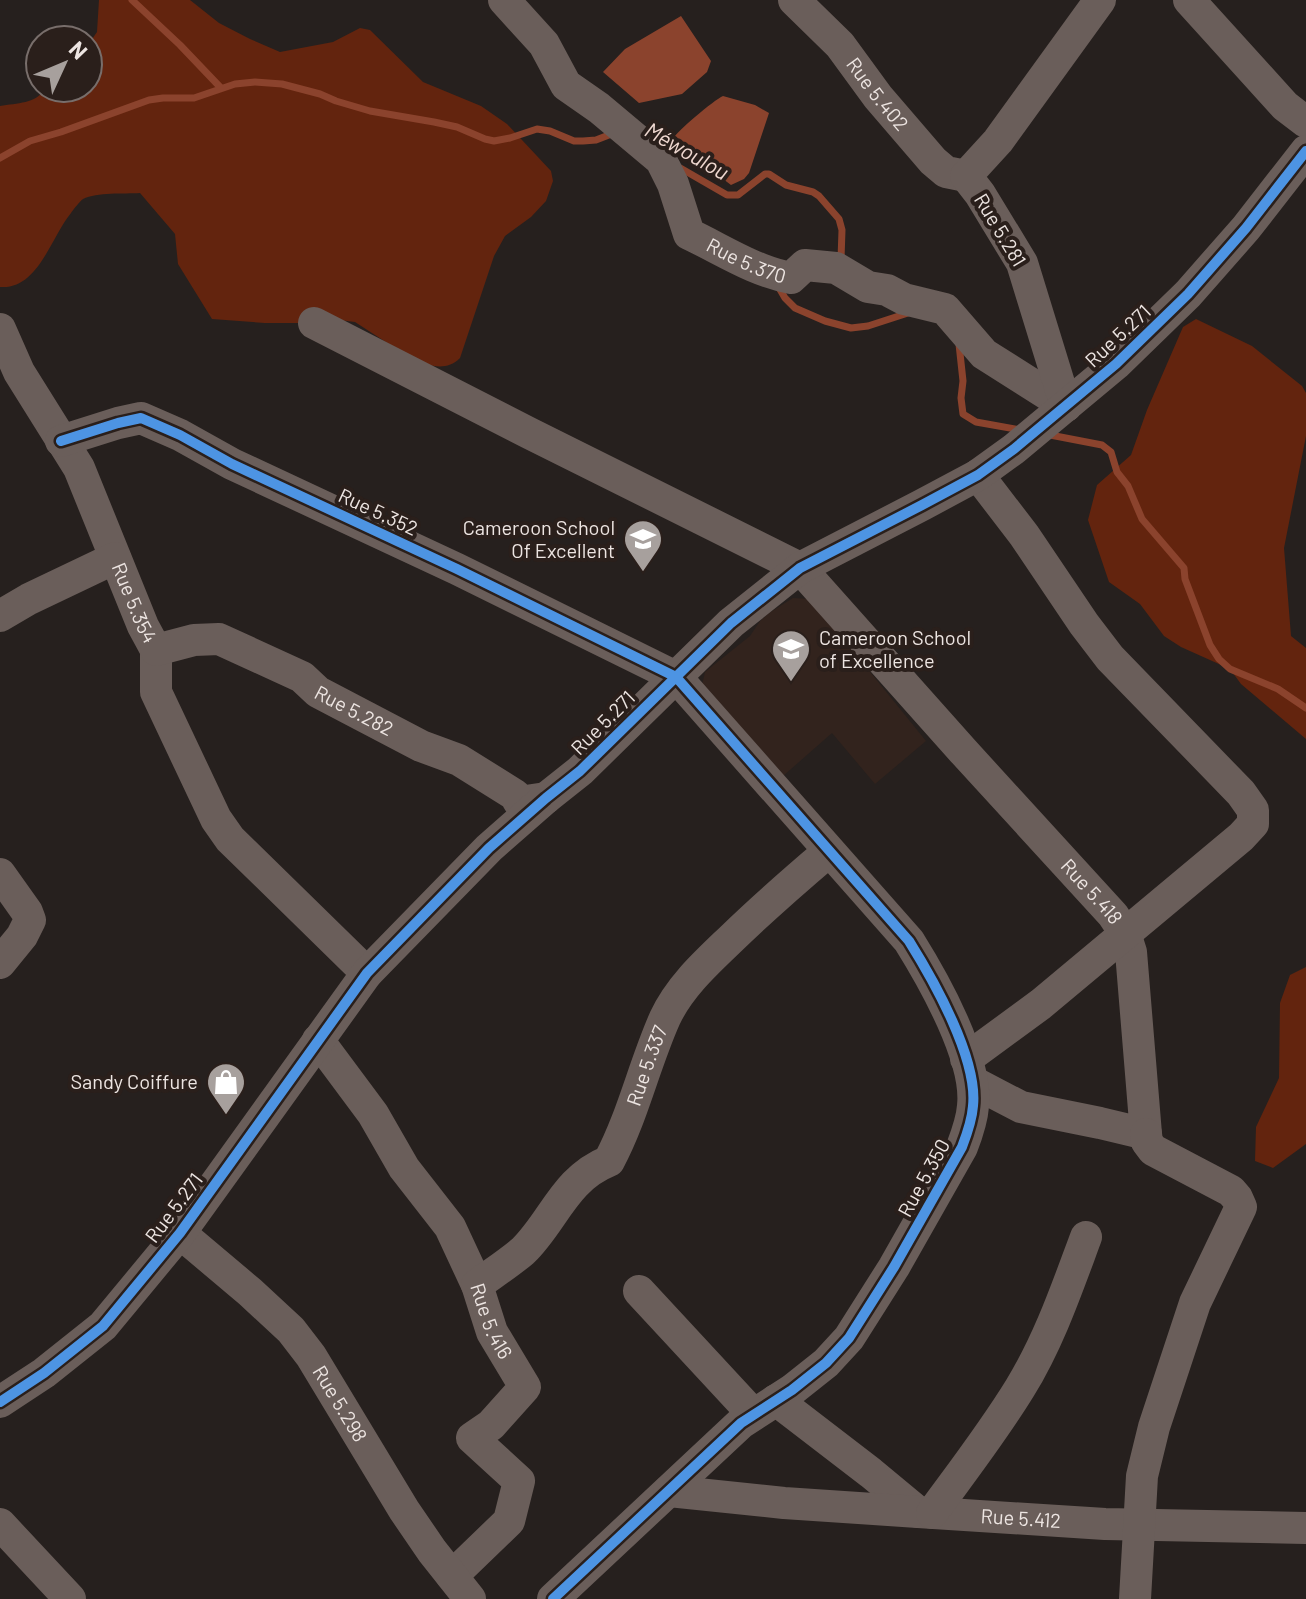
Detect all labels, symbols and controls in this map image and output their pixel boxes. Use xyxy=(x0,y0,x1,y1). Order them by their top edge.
north arrow xyxy=(24,24,104,104)
text: N xyxy=(65,35,94,64)
street label: Rue 5.402 xyxy=(842,52,914,135)
water label: Méwoulou xyxy=(641,116,734,185)
street label: Rue 5.281 xyxy=(970,189,1032,270)
street label: Rue 5.370 xyxy=(703,232,789,288)
street label: Rue 5.271 xyxy=(1080,299,1155,372)
street label: Rue 5.352 xyxy=(335,482,422,540)
place label: Cameroon School Of Excellent xyxy=(463,515,615,562)
school or university icon: Cameroon School Of Excellent xyxy=(622,518,664,573)
street label: Rue 5.354 xyxy=(108,559,163,647)
place label: Cameroon School of Excellence xyxy=(819,625,971,672)
school or university icon: Cameroon School of Excellence xyxy=(770,628,812,683)
street label: Rue 5.282 xyxy=(311,679,398,740)
street label: Rue 5.271 xyxy=(565,685,639,759)
street label: Rue 5.418 xyxy=(1057,853,1129,928)
street label: Rue 5.337 xyxy=(621,1021,672,1109)
shop icon: Sandy Coiffure xyxy=(205,1061,247,1116)
place label: Sandy Coiffure xyxy=(70,1069,198,1093)
street label: Rue 5.350 xyxy=(892,1134,954,1221)
street label: Rue 5.271 xyxy=(139,1168,207,1247)
street label: Rue 5.416 xyxy=(466,1280,518,1363)
street label: Rue 5.298 xyxy=(308,1361,373,1446)
street label: Rue 5.412 xyxy=(980,1503,1062,1532)

